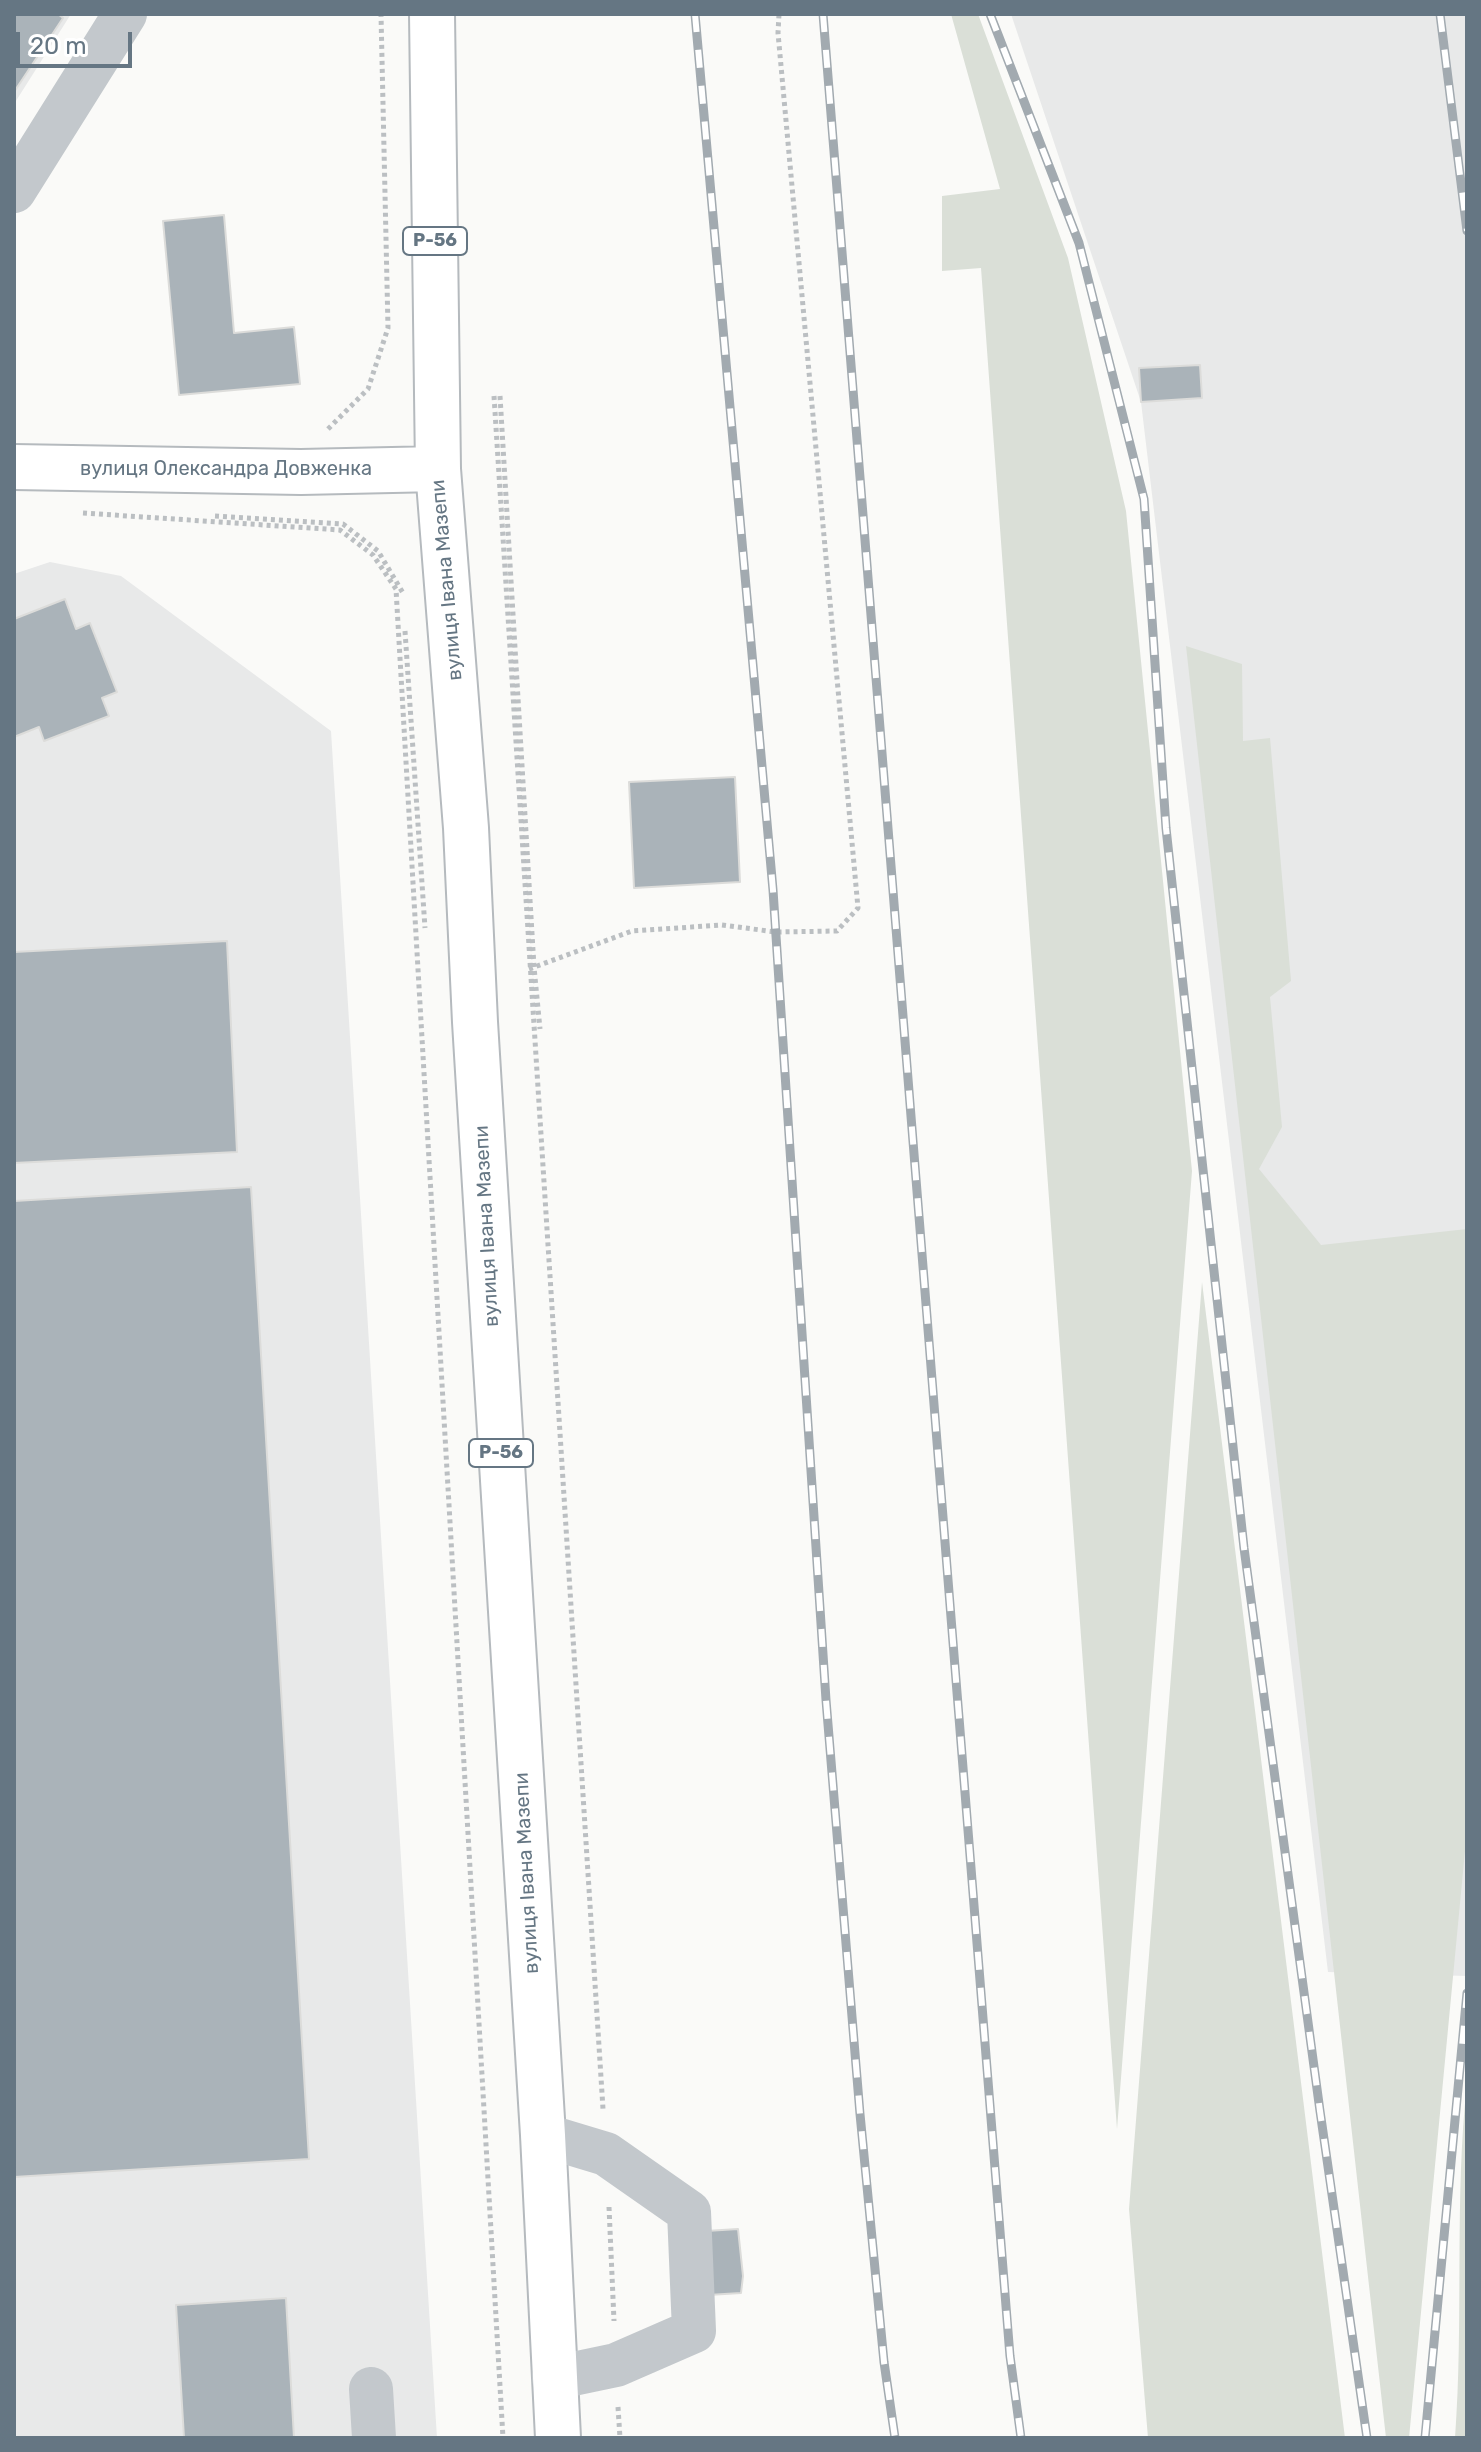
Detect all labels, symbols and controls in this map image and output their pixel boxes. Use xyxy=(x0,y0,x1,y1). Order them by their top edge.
scale bar xyxy=(20,16,136,66)
text: 20 m xyxy=(30,32,87,60)
road number: Р-56 xyxy=(403,227,467,255)
street label: вулиця Олександра Довженка xyxy=(80,457,372,481)
street label: вулиця Івана Мазепи xyxy=(426,478,468,682)
street label: вулиця Івана Мазепи xyxy=(470,1125,504,1327)
road number: Р-56 xyxy=(469,1439,533,1467)
street label: вулиця Івана Мазепи xyxy=(510,1772,544,1974)

